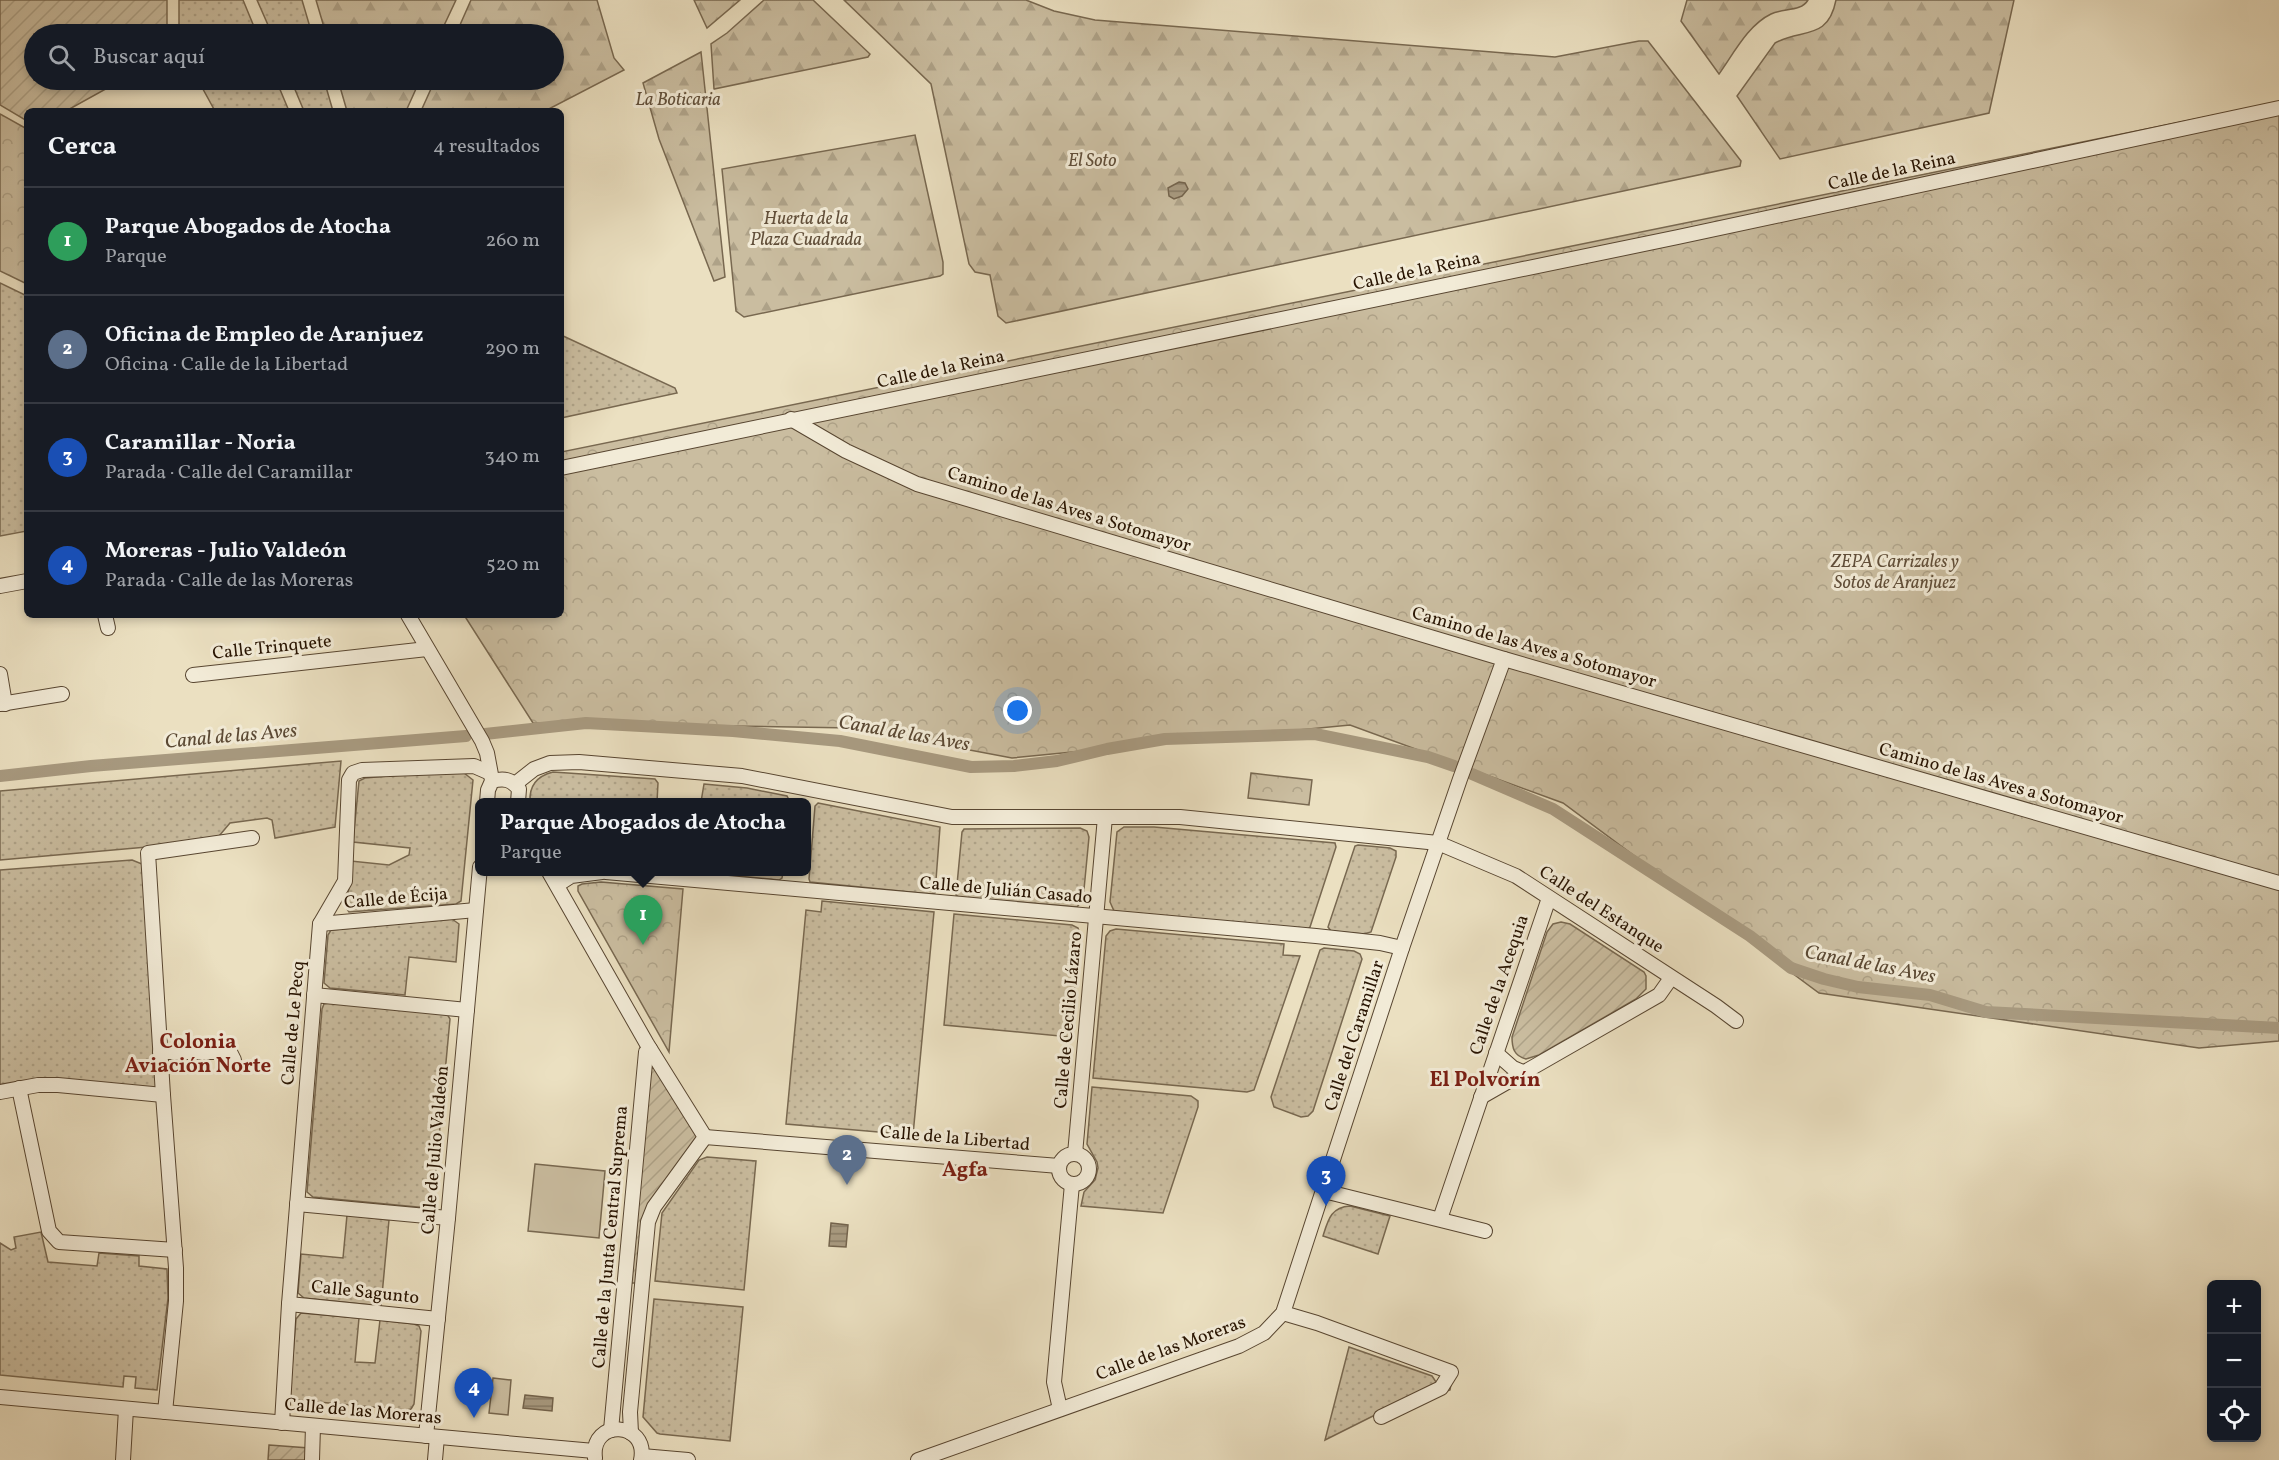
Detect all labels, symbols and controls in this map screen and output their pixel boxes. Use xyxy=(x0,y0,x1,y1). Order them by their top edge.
search box xyxy=(24,24,564,90)
icon: search xyxy=(45,41,78,74)
text: Buscar aquí xyxy=(93,42,205,73)
park label: La Boticaria xyxy=(635,88,721,113)
text: Cerca xyxy=(48,129,117,165)
text: 4 resultados xyxy=(433,133,540,161)
street label: Calle de la Reina xyxy=(1826,146,1958,198)
park label: El Soto xyxy=(1068,149,1116,174)
park label: Huerta de la Plaza Cuadrada xyxy=(750,207,862,253)
text: Parque Abogados de Atocha xyxy=(105,212,391,243)
text: 1 xyxy=(63,227,72,255)
text: 260 m xyxy=(485,227,540,255)
text: Parque xyxy=(105,243,167,271)
street label: Calle de la Reina xyxy=(1351,246,1483,298)
text: Oficina de Empleo de Aranjuez xyxy=(105,320,424,351)
text: 2 xyxy=(62,335,73,363)
text: 290 m xyxy=(485,335,540,363)
street label: Calle de la Reina xyxy=(875,344,1007,396)
text: Oficina · Calle de la Libertad xyxy=(105,351,348,379)
text: Caramillar - Noria xyxy=(105,428,296,459)
text: 3 xyxy=(62,443,73,471)
text: 340 m xyxy=(484,443,540,471)
text: Parada · Calle del Caramillar xyxy=(105,459,353,487)
street label: Camino de las Aves a Sotomayor xyxy=(944,461,1194,559)
text: Moreras - Julio Valdeón xyxy=(105,536,347,567)
park label: ZEPA Carrizales y Sotos de Aranjuez xyxy=(1830,550,1959,596)
text: 4 xyxy=(61,551,74,579)
text: 520 m xyxy=(486,551,540,579)
text: Parada · Calle de las Moreras xyxy=(105,567,353,595)
street label: Camino de las Aves a Sotomayor xyxy=(1409,601,1660,695)
street label: Calle Trinquete xyxy=(211,629,333,667)
your location xyxy=(1003,696,1032,725)
water label: Canal de las Aves xyxy=(836,709,972,759)
water label: Canal de las Aves xyxy=(164,717,299,757)
street label: Camino de las Aves a Sotomayor xyxy=(1876,737,2127,831)
popup xyxy=(475,798,811,876)
text: Parque Abogados de Atocha xyxy=(500,808,786,839)
text: Parque xyxy=(500,839,562,867)
street label: Calle del Estanque xyxy=(1534,860,1668,960)
street label: Calle de Julián Casado xyxy=(919,871,1093,911)
street label: Calle de Écija xyxy=(343,882,449,916)
pin: 1 xyxy=(624,896,662,945)
street label: Calle de la Acequia xyxy=(1464,911,1536,1059)
street label: Calle de Cecilio Lázaro xyxy=(1049,930,1089,1110)
water label: Canal de las Aves xyxy=(1802,939,1939,992)
street label: Calle del Caramillar xyxy=(1319,957,1391,1115)
street label: Calle de Le Pecq xyxy=(276,960,312,1086)
district label: Colonia Aviación Norte xyxy=(125,1028,271,1081)
street label: Calle de Julio Valdeón xyxy=(416,1064,456,1236)
district label: El Polvorín xyxy=(1429,1066,1541,1095)
street label: Calle de la Junta Central Suprema xyxy=(587,1105,635,1369)
street label: Calle de la Libertad xyxy=(879,1120,1031,1158)
pin: 2 xyxy=(828,1136,866,1185)
district label: Agfa xyxy=(942,1156,988,1185)
pin: 3 xyxy=(1306,1156,1346,1206)
street label: Calle Sagunto xyxy=(310,1275,420,1311)
map controls xyxy=(2207,1280,2261,1442)
button: + xyxy=(2207,1280,2261,1334)
street label: Calle de las Moreras xyxy=(1093,1310,1249,1388)
button: − xyxy=(2207,1334,2261,1388)
pin: 4 xyxy=(454,1368,494,1418)
button: locate xyxy=(2207,1388,2261,1442)
street label: Calle de las Moreras xyxy=(283,1393,443,1431)

